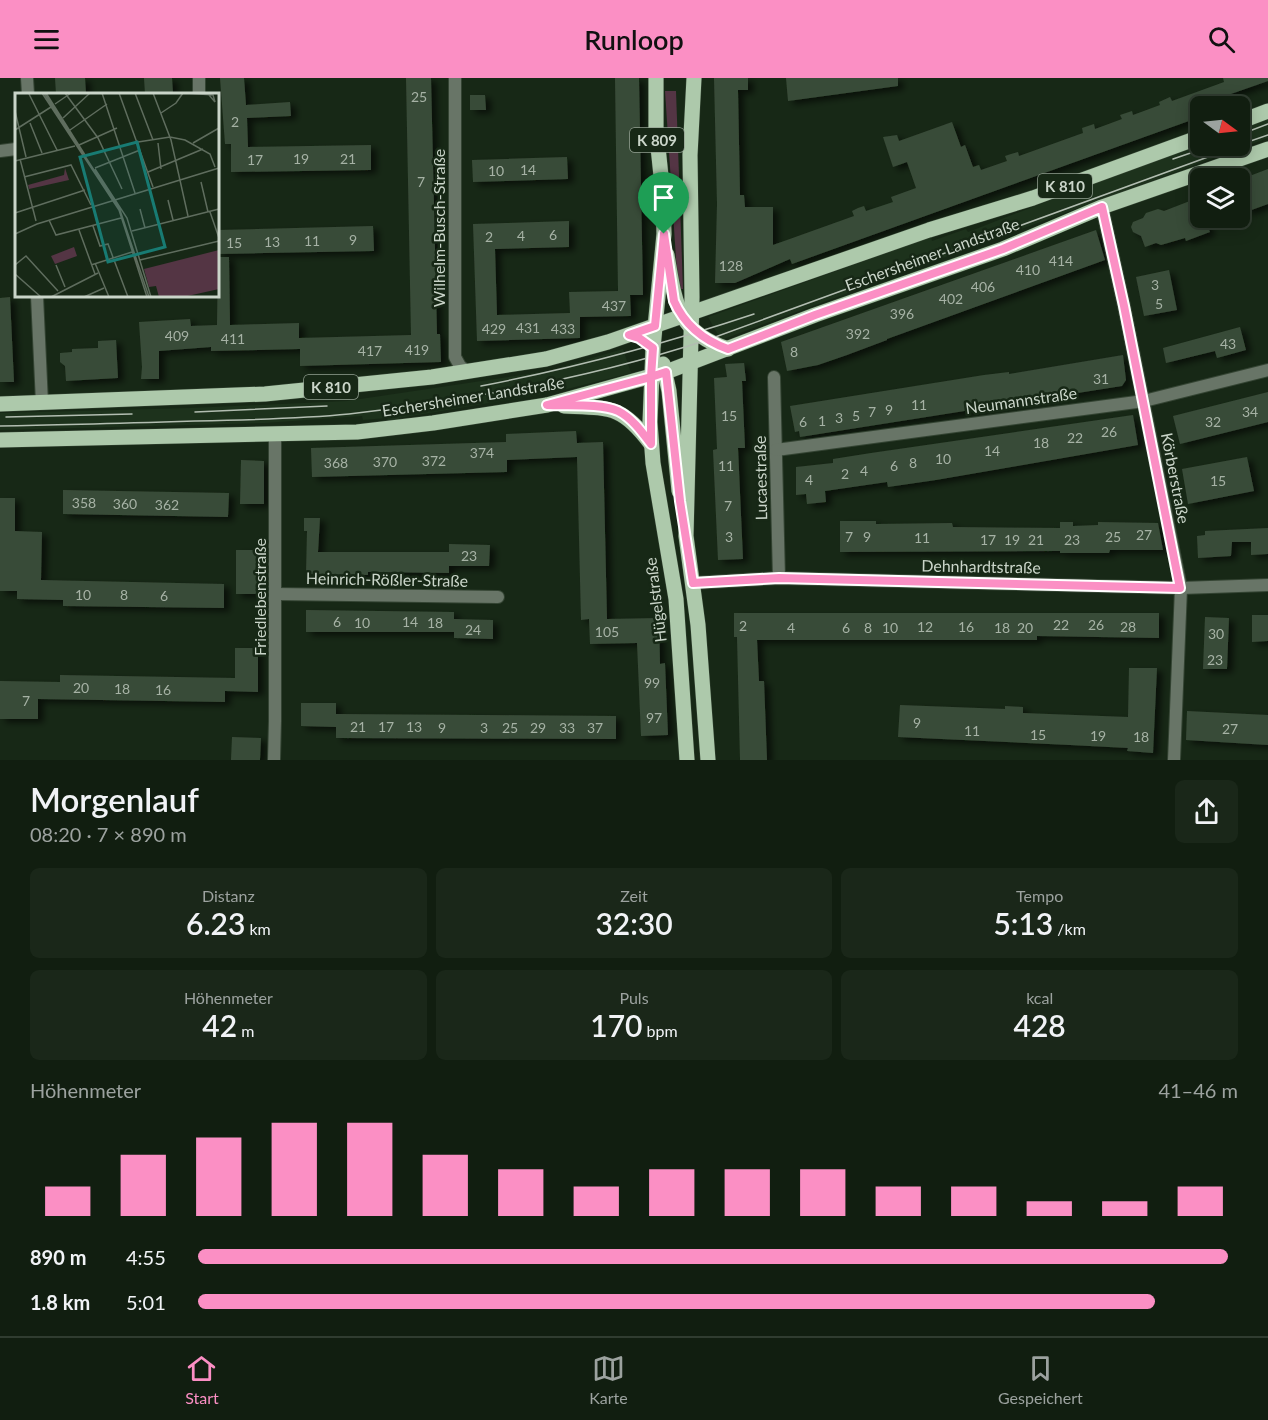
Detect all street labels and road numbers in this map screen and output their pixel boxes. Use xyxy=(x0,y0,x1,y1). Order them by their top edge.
road number: K 809 xyxy=(630,128,684,152)
street label: Wilhelm-Busch-Straße xyxy=(429,149,448,307)
road number: K 810 xyxy=(1038,174,1092,198)
street label: Eschersheimer Landstraße xyxy=(842,214,1022,294)
street label: Eschersheimer Landstraße xyxy=(381,372,565,420)
road number: K 810 xyxy=(304,375,358,399)
street label: Neumannstraße xyxy=(964,383,1078,417)
street label: Körberstraße xyxy=(1158,431,1194,525)
street label: Lucaestraße xyxy=(750,435,770,521)
street label: Friedlebenstraße xyxy=(250,538,269,656)
street label: Dehnhardtstraße xyxy=(921,555,1041,577)
street label: Hügelstraße xyxy=(640,556,670,644)
street label: Heinrich-Rößler-Straße xyxy=(306,568,468,590)

